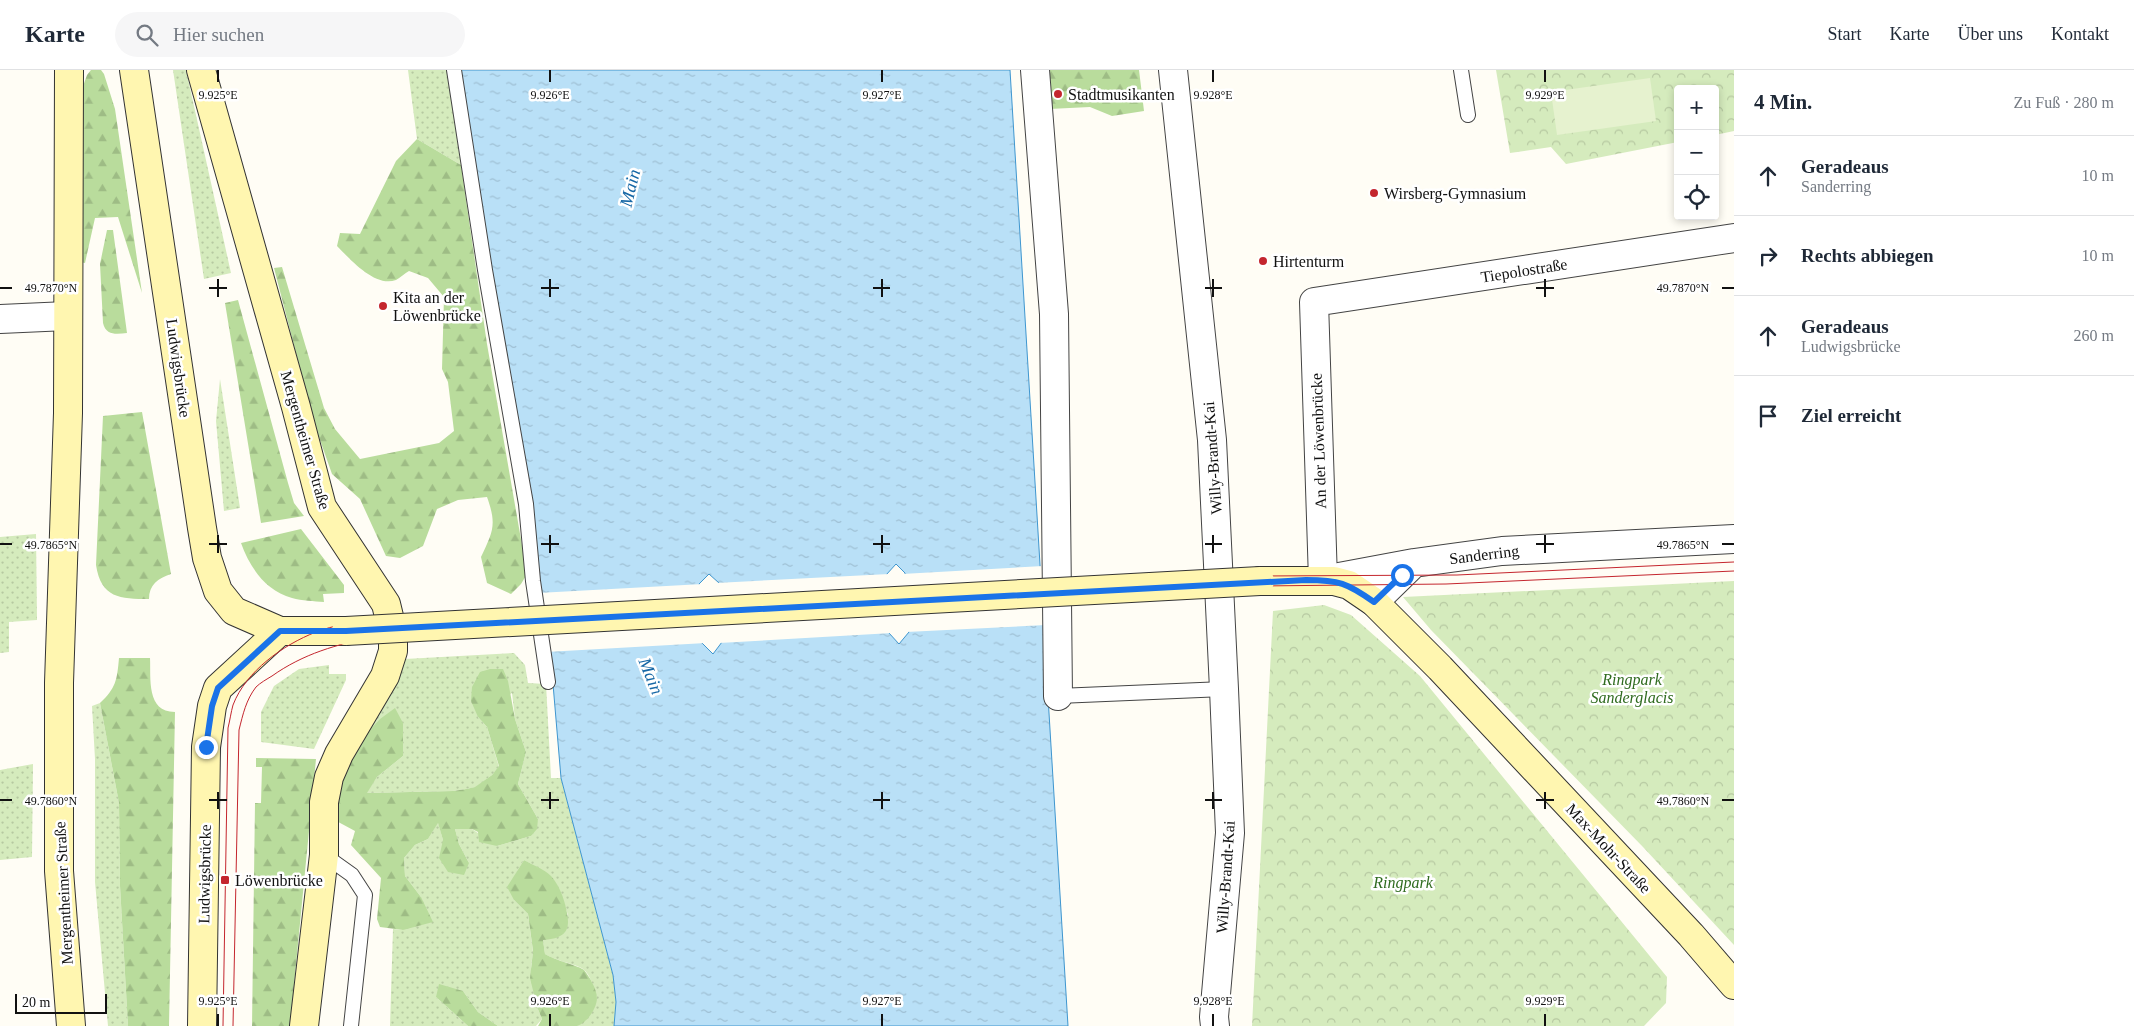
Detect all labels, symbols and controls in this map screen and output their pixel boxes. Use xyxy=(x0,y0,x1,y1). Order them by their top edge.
search box xyxy=(115,12,465,57)
text: Karte xyxy=(25,21,85,47)
icon: search xyxy=(133,21,161,49)
text: Hier suchen xyxy=(173,24,264,45)
text: Start xyxy=(1828,24,1862,44)
text: Karte xyxy=(1890,24,1930,44)
text: Über uns xyxy=(1958,24,2023,44)
text: Kontakt xyxy=(2051,24,2109,44)
map controls xyxy=(1674,85,1719,220)
button: + xyxy=(1674,85,1719,130)
place label: Stadtmusikanten xyxy=(1068,86,1175,103)
text: 9.925°E xyxy=(198,88,238,102)
text: 9.926°E xyxy=(530,88,570,102)
text: 9.927°E xyxy=(862,88,902,102)
marker: Stadtmusikanten xyxy=(1052,88,1064,100)
text: 9.928°E xyxy=(1193,88,1233,102)
text: 9.929°E xyxy=(1525,88,1565,102)
text: 4 Min. xyxy=(1754,90,1812,114)
text: Zu Fuß · 280 m xyxy=(2014,94,2114,111)
button: − xyxy=(1674,130,1719,175)
text: Geradeaus xyxy=(1801,156,1889,177)
icon: ahead xyxy=(1754,162,1782,190)
water label: Main xyxy=(615,167,644,210)
text: 10 m xyxy=(2082,167,2114,184)
button: locate xyxy=(1674,175,1719,220)
text: Sanderring xyxy=(1801,178,1871,195)
place label: Wirsberg-Gymnasium xyxy=(1384,185,1527,203)
marker: Wirsberg-Gymnasium xyxy=(1368,187,1380,199)
icon: right xyxy=(1754,242,1782,270)
text: Rechts abbiegen xyxy=(1801,245,1933,266)
text: 10 m xyxy=(2082,247,2114,264)
place label: Hirtenturm xyxy=(1273,253,1345,270)
marker: Hirtenturm xyxy=(1257,255,1269,267)
street label: Tiepolostraße xyxy=(1480,255,1569,287)
text: 49.7870°N xyxy=(25,281,78,295)
text: 49.7870°N xyxy=(1657,281,1710,295)
place label: Kita an der Löwenbrücke xyxy=(393,289,481,324)
marker: Kita an der Löwenbrücke xyxy=(377,300,389,312)
text: Geradeaus xyxy=(1801,316,1889,337)
street label: Ludwigsbrücke xyxy=(162,318,194,419)
icon: ahead xyxy=(1754,322,1782,350)
text: 260 m xyxy=(2074,327,2114,344)
text: Ludwigsbrücke xyxy=(1801,338,1901,355)
street label: Mergentheimer Straße xyxy=(277,369,333,512)
street label: An der Löwenbrücke xyxy=(1308,373,1329,509)
street label: Willy-Brandt-Kai xyxy=(1200,400,1226,515)
icon: arrive xyxy=(1754,402,1782,430)
text: Ziel erreicht xyxy=(1801,405,1901,426)
text: 49.7865°N xyxy=(25,538,78,552)
text: 49.7865°N xyxy=(1657,538,1710,552)
street label: Sanderring xyxy=(1448,542,1520,568)
route start xyxy=(1391,564,1414,587)
water label: Main xyxy=(634,654,667,697)
park label: Ringpark Sanderglacis xyxy=(1591,671,1673,707)
route end xyxy=(195,736,218,759)
text: 49.7860°N xyxy=(25,794,78,808)
text: 49.7860°N xyxy=(1657,794,1710,808)
street label: Max-Mohr-Straße xyxy=(1563,800,1654,897)
street label: Willy-Brandt-Kai xyxy=(1213,819,1239,934)
street label: Mergentheimer Straße xyxy=(51,821,77,965)
street label: Ludwigsbrücke xyxy=(195,824,215,924)
place label: Löwenbrücke xyxy=(235,872,323,889)
marker: Löwenbrücke xyxy=(219,874,231,886)
park label: Ringpark xyxy=(1372,874,1434,892)
scale bar xyxy=(15,991,108,1014)
text: 9.925°E xyxy=(198,994,238,1008)
text: 9.926°E xyxy=(530,994,570,1008)
text: 9.927°E xyxy=(862,994,902,1008)
text: 9.928°E xyxy=(1193,994,1233,1008)
text: 9.929°E xyxy=(1525,994,1565,1008)
text: 20 m xyxy=(22,995,50,1010)

